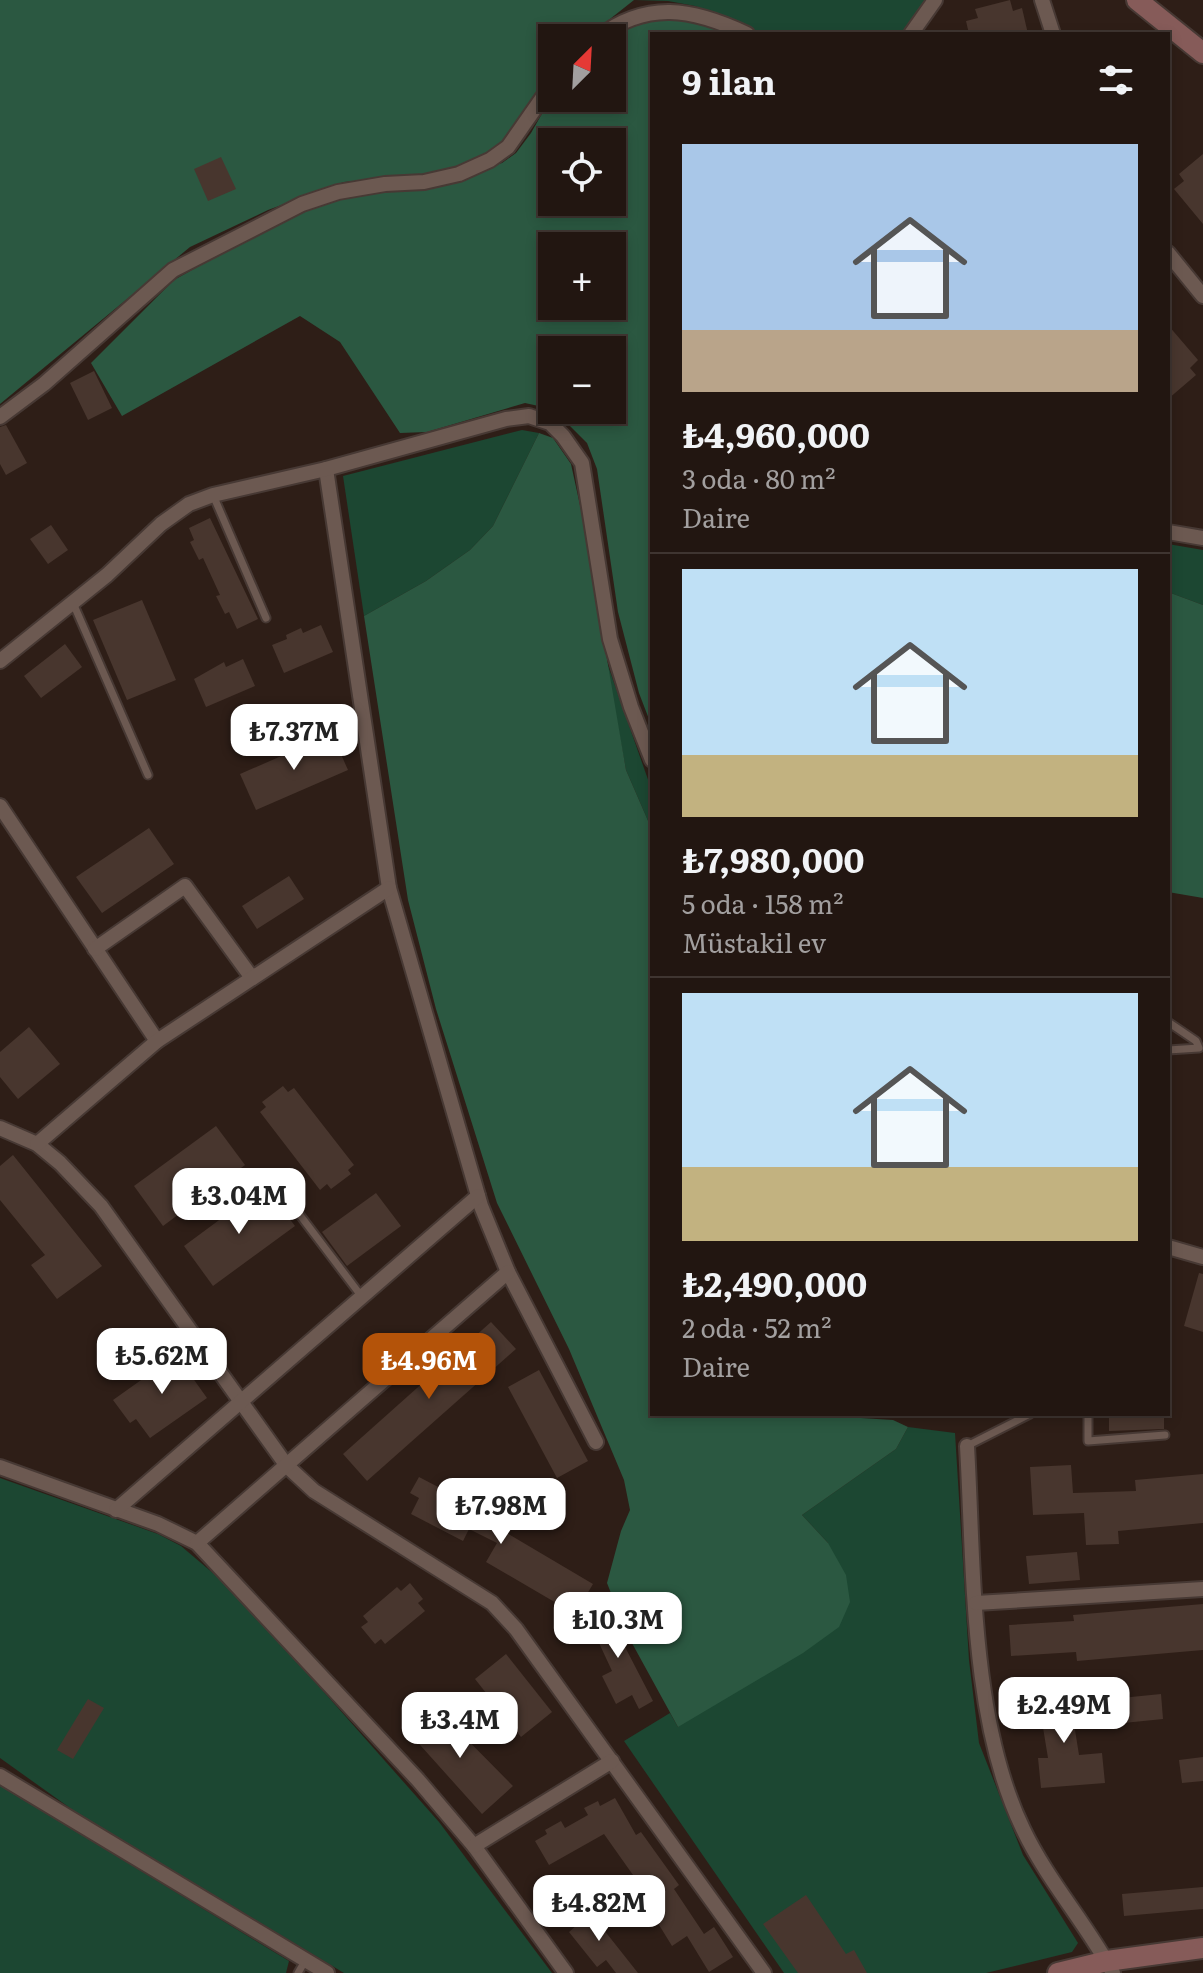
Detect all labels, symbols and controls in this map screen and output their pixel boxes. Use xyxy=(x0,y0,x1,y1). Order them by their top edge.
north arrow xyxy=(538,24,626,112)
map controls xyxy=(538,24,626,424)
text: 9 ilan xyxy=(682,55,776,105)
icon: filters xyxy=(1094,58,1138,102)
button: locate xyxy=(538,128,626,216)
icon: home xyxy=(838,196,982,340)
button: + xyxy=(538,232,626,320)
button: − xyxy=(538,336,626,424)
text: ₺4,960,000 xyxy=(682,408,870,458)
text: 3 oda · 80 m² xyxy=(682,458,836,497)
text: Daire xyxy=(682,497,750,536)
icon: home xyxy=(838,621,982,765)
pin: ₺7.37M xyxy=(229,704,359,772)
text: ₺7.37M xyxy=(249,710,339,749)
text: ₺7,980,000 xyxy=(682,833,865,883)
text: 5 oda · 158 m² xyxy=(682,883,844,922)
text: Müstakil ev xyxy=(682,922,826,961)
icon: home xyxy=(838,1045,982,1189)
pin: ₺3.04M xyxy=(174,1168,304,1236)
text: ₺3.04M xyxy=(190,1174,288,1213)
text: ₺2,490,000 xyxy=(682,1257,867,1307)
text: 2 oda · 52 m² xyxy=(682,1307,831,1346)
pin: ₺5.62M xyxy=(97,1328,227,1396)
pin: ₺4.96M xyxy=(364,1333,494,1401)
text: ₺5.62M xyxy=(115,1334,209,1373)
text: ₺4.96M xyxy=(381,1339,477,1378)
text: Daire xyxy=(682,1346,750,1385)
pin: ₺7.98M xyxy=(436,1478,566,1546)
text: ₺7.98M xyxy=(455,1484,547,1523)
pin: ₺10.3M xyxy=(553,1592,683,1660)
text: ₺10.3M xyxy=(572,1598,664,1637)
pin: ₺2.49M xyxy=(999,1677,1129,1745)
text: ₺2.49M xyxy=(1017,1683,1111,1722)
pin: ₺3.4M xyxy=(404,1692,516,1760)
text: ₺3.4M xyxy=(420,1698,500,1737)
pin: ₺4.82M xyxy=(534,1875,664,1943)
text: ₺4.82M xyxy=(551,1881,647,1920)

